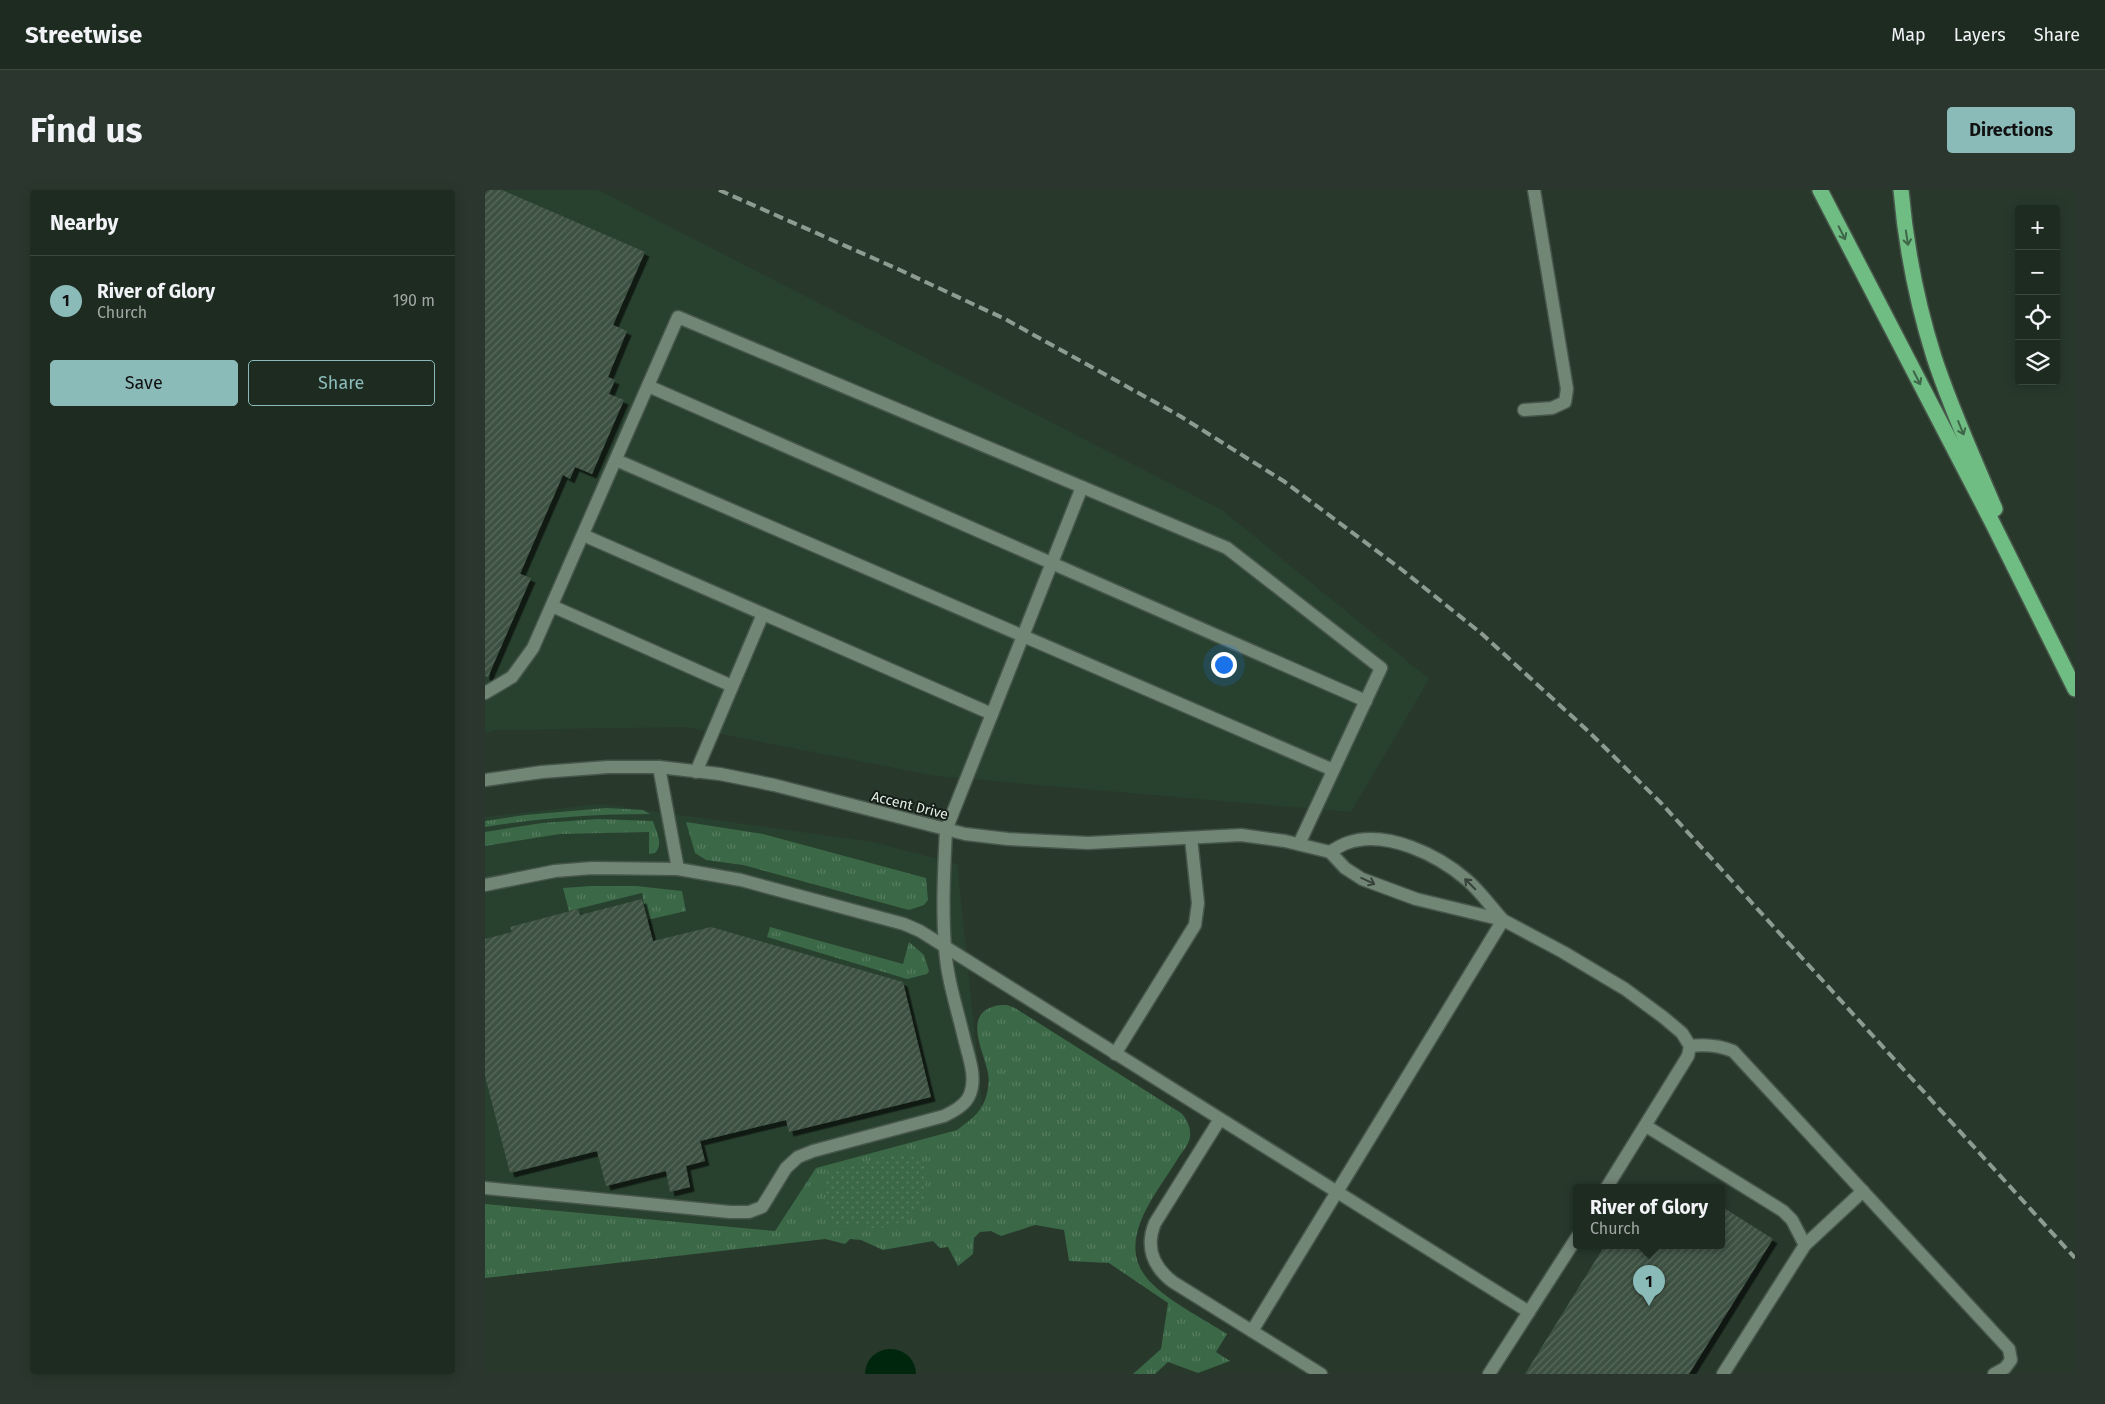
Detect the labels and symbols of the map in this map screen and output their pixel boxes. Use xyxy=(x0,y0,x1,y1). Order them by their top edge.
one-way arrow xyxy=(1837,226,1847,241)
one-way arrow xyxy=(1903,230,1913,246)
one-way arrow xyxy=(1912,370,1922,385)
one-way arrow xyxy=(1957,420,1966,435)
your location xyxy=(1211,652,1237,678)
street label: Accent Drive xyxy=(870,788,950,823)
one-way arrow xyxy=(1360,877,1375,886)
one-way arrow xyxy=(1464,878,1477,890)
pin: 1 xyxy=(1633,1265,1665,1306)

